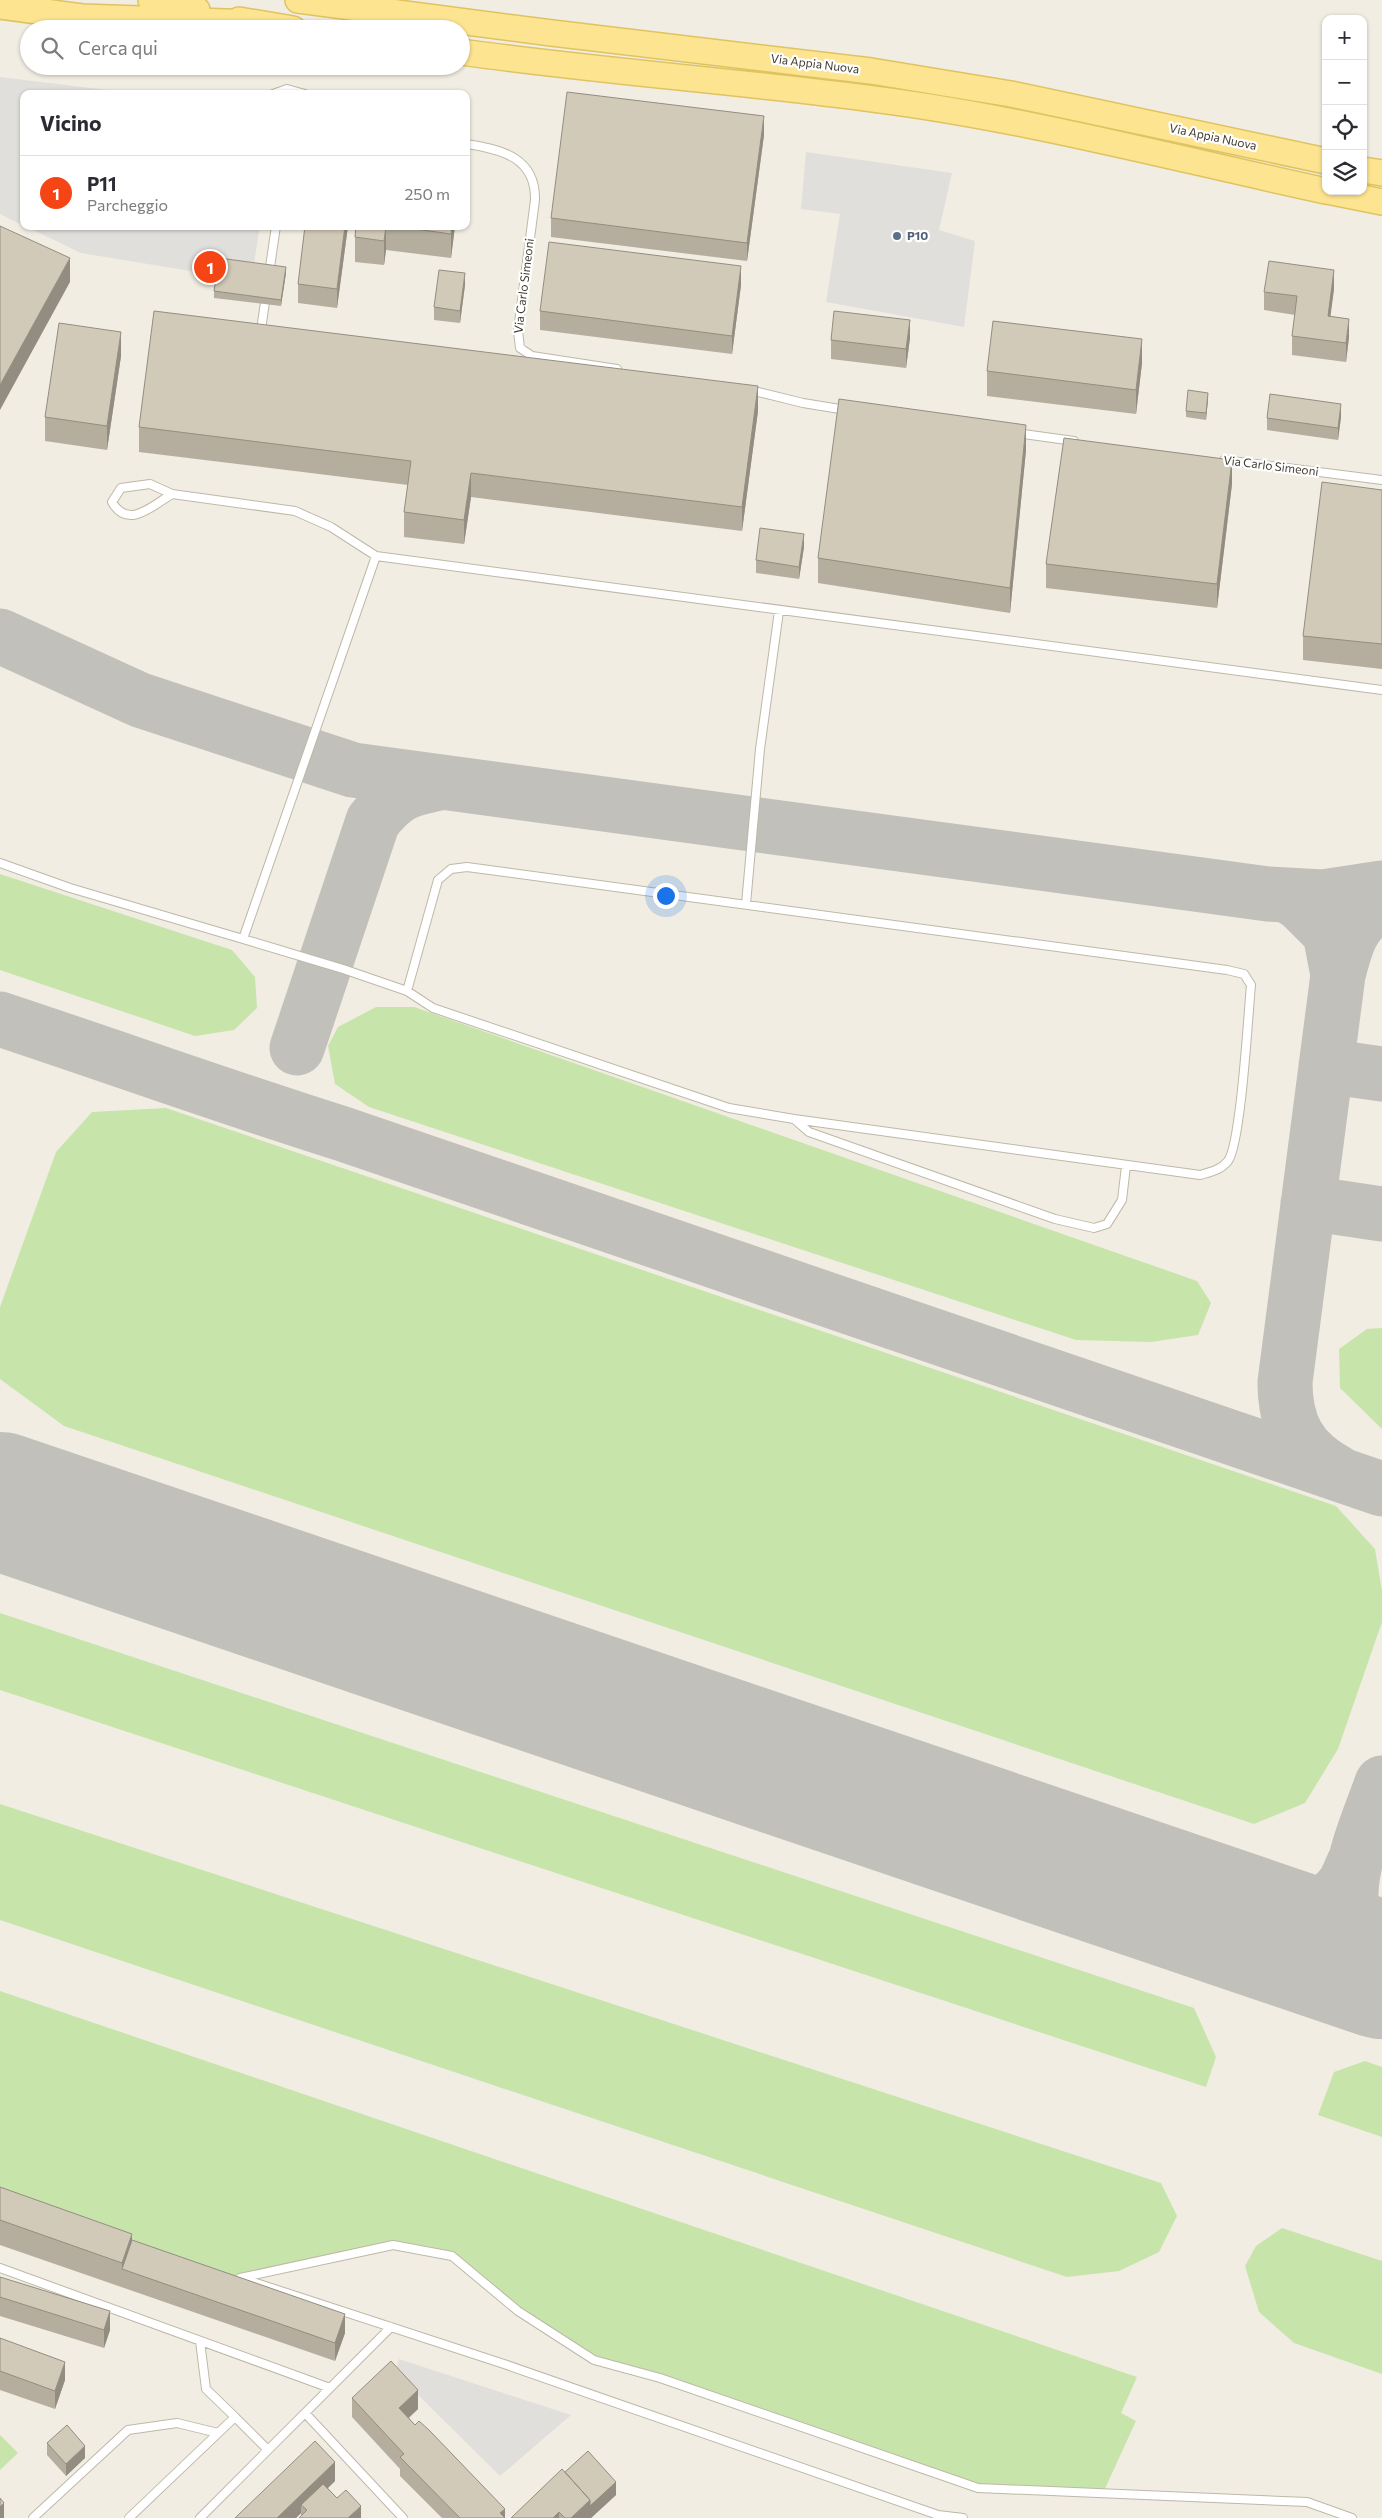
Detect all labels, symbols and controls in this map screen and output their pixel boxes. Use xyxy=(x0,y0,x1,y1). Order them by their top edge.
map controls xyxy=(1322,15,1367,195)
button: + xyxy=(1322,15,1367,60)
search box xyxy=(20,20,470,75)
icon: search xyxy=(38,34,66,62)
text: Cerca qui xyxy=(78,36,158,59)
street label: Via Appia Nuova xyxy=(770,51,860,75)
button: − xyxy=(1322,60,1367,105)
button: locate xyxy=(1322,105,1367,150)
text: Vicino xyxy=(40,110,101,135)
street label: Via Appia Nuova xyxy=(1168,120,1258,152)
button: layers xyxy=(1322,150,1367,195)
text: P11 xyxy=(87,172,117,195)
text: 1 xyxy=(52,184,60,203)
text: 250 m xyxy=(404,184,450,203)
text: Parcheggio xyxy=(87,195,168,214)
place label: P10 xyxy=(907,228,928,242)
marker: P10 xyxy=(891,230,903,242)
street label: Via Carlo Simeoni xyxy=(510,237,536,334)
pin: 1 xyxy=(194,248,226,286)
street label: Via Carlo Simeoni xyxy=(1223,452,1320,478)
your location xyxy=(653,883,679,909)

